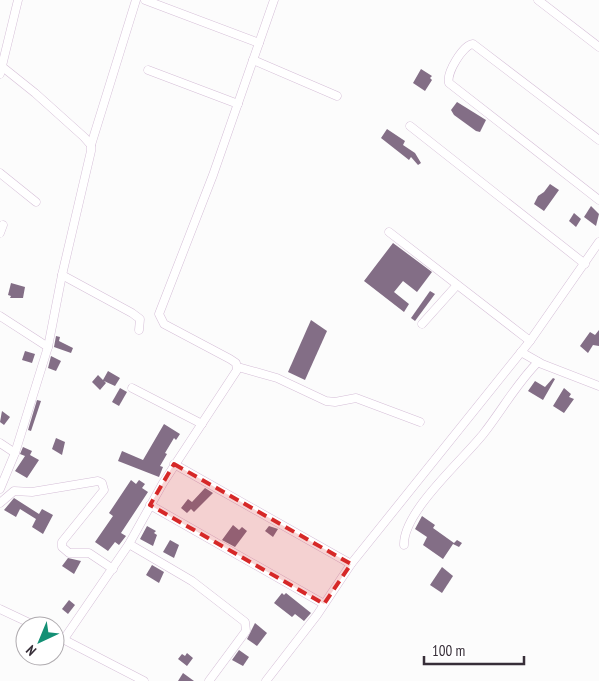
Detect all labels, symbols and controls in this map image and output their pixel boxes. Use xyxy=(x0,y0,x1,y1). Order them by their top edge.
north arrow xyxy=(15,616,65,666)
scale bar xyxy=(424,634,524,666)
text: N xyxy=(22,641,40,659)
text: 100 m xyxy=(432,641,465,660)

